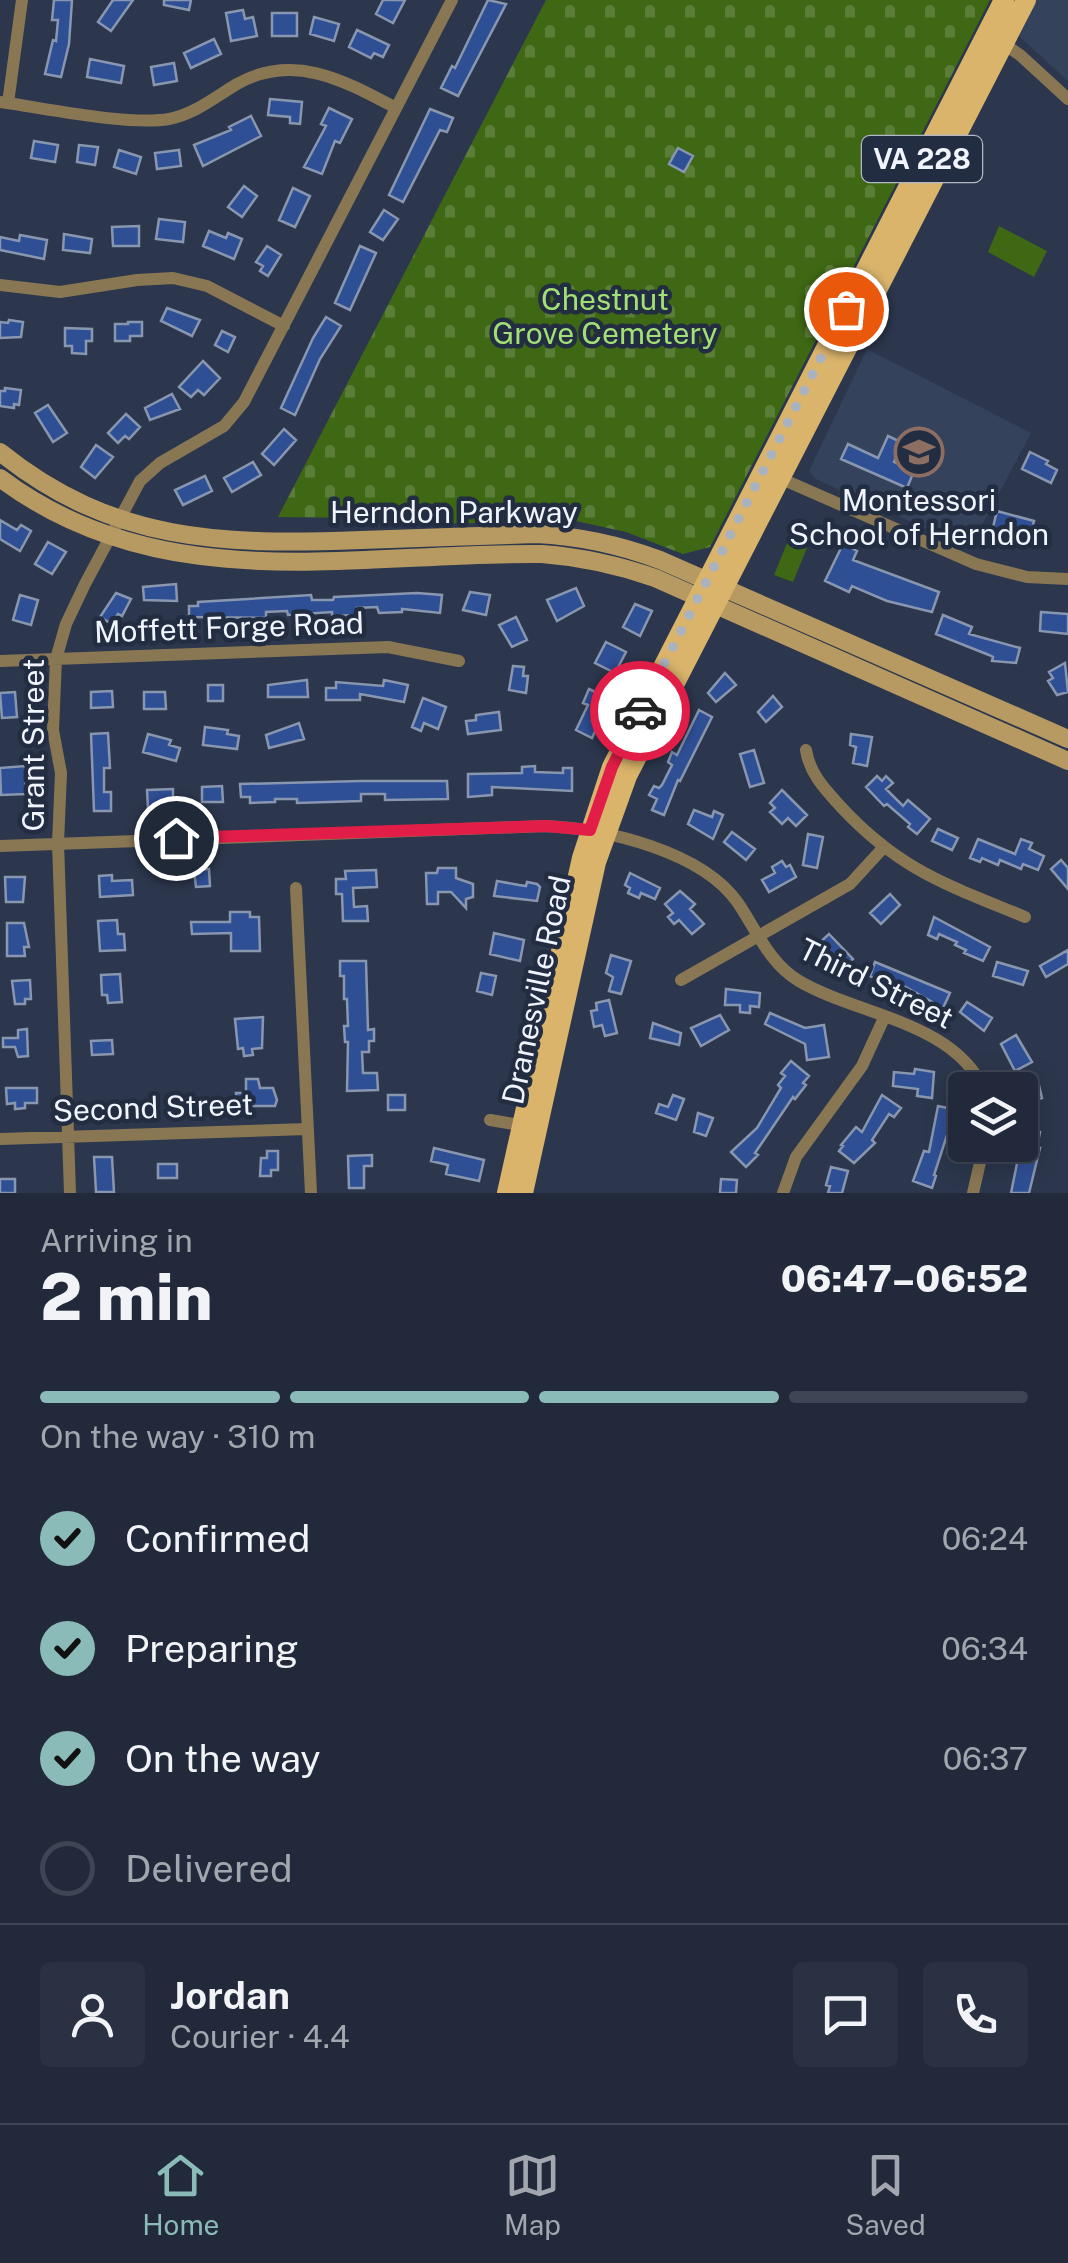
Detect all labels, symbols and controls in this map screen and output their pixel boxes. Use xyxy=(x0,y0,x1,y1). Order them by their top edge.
road number: VA 228 xyxy=(862,136,982,182)
pin xyxy=(804,267,889,352)
park label: Chestnut Grove Cemetery xyxy=(492,281,718,351)
icon: bag xyxy=(819,282,874,337)
school or university icon: Montessori School of Herndon xyxy=(893,426,945,478)
place label: Montessori School of Herndon xyxy=(789,482,1049,552)
street label: Herndon Parkway xyxy=(330,494,578,530)
street label: Moffett Forge Road xyxy=(93,604,364,650)
street label: Grant Street xyxy=(15,658,51,832)
courier xyxy=(590,661,690,761)
icon: car xyxy=(613,684,668,739)
pin xyxy=(134,796,219,881)
icon: home xyxy=(149,811,204,866)
street label: Dranesville Road xyxy=(494,872,578,1107)
street label: Third Street xyxy=(793,930,959,1036)
map controls xyxy=(948,1072,1038,1162)
button: layers xyxy=(948,1072,1038,1162)
street label: Second Street xyxy=(52,1086,254,1128)
text: Arriving in xyxy=(40,1222,193,1259)
text: 06:47–06:52 xyxy=(781,1256,1028,1301)
text: 2 min xyxy=(40,1258,213,1335)
text: On the way · 310 m xyxy=(40,1418,316,1455)
icon: check xyxy=(40,1511,95,1566)
text: Confirmed xyxy=(125,1516,310,1561)
text: 06:24 xyxy=(942,1520,1028,1557)
icon: check xyxy=(40,1621,95,1676)
text: Preparing xyxy=(125,1626,299,1671)
text: 06:34 xyxy=(941,1630,1028,1667)
icon: check xyxy=(40,1731,95,1786)
text: On the way xyxy=(125,1736,321,1781)
text: 06:37 xyxy=(943,1740,1028,1777)
text: Delivered xyxy=(125,1846,293,1891)
button: person xyxy=(40,1962,145,2067)
button: chat xyxy=(793,1962,898,2067)
button: phone xyxy=(923,1962,1028,2067)
text: Jordan xyxy=(170,1973,290,2018)
text: Courier · 4.4 xyxy=(170,2018,350,2055)
tab: Home xyxy=(142,2148,219,2241)
tab: Map xyxy=(504,2148,561,2241)
tab: Saved xyxy=(846,2148,926,2241)

